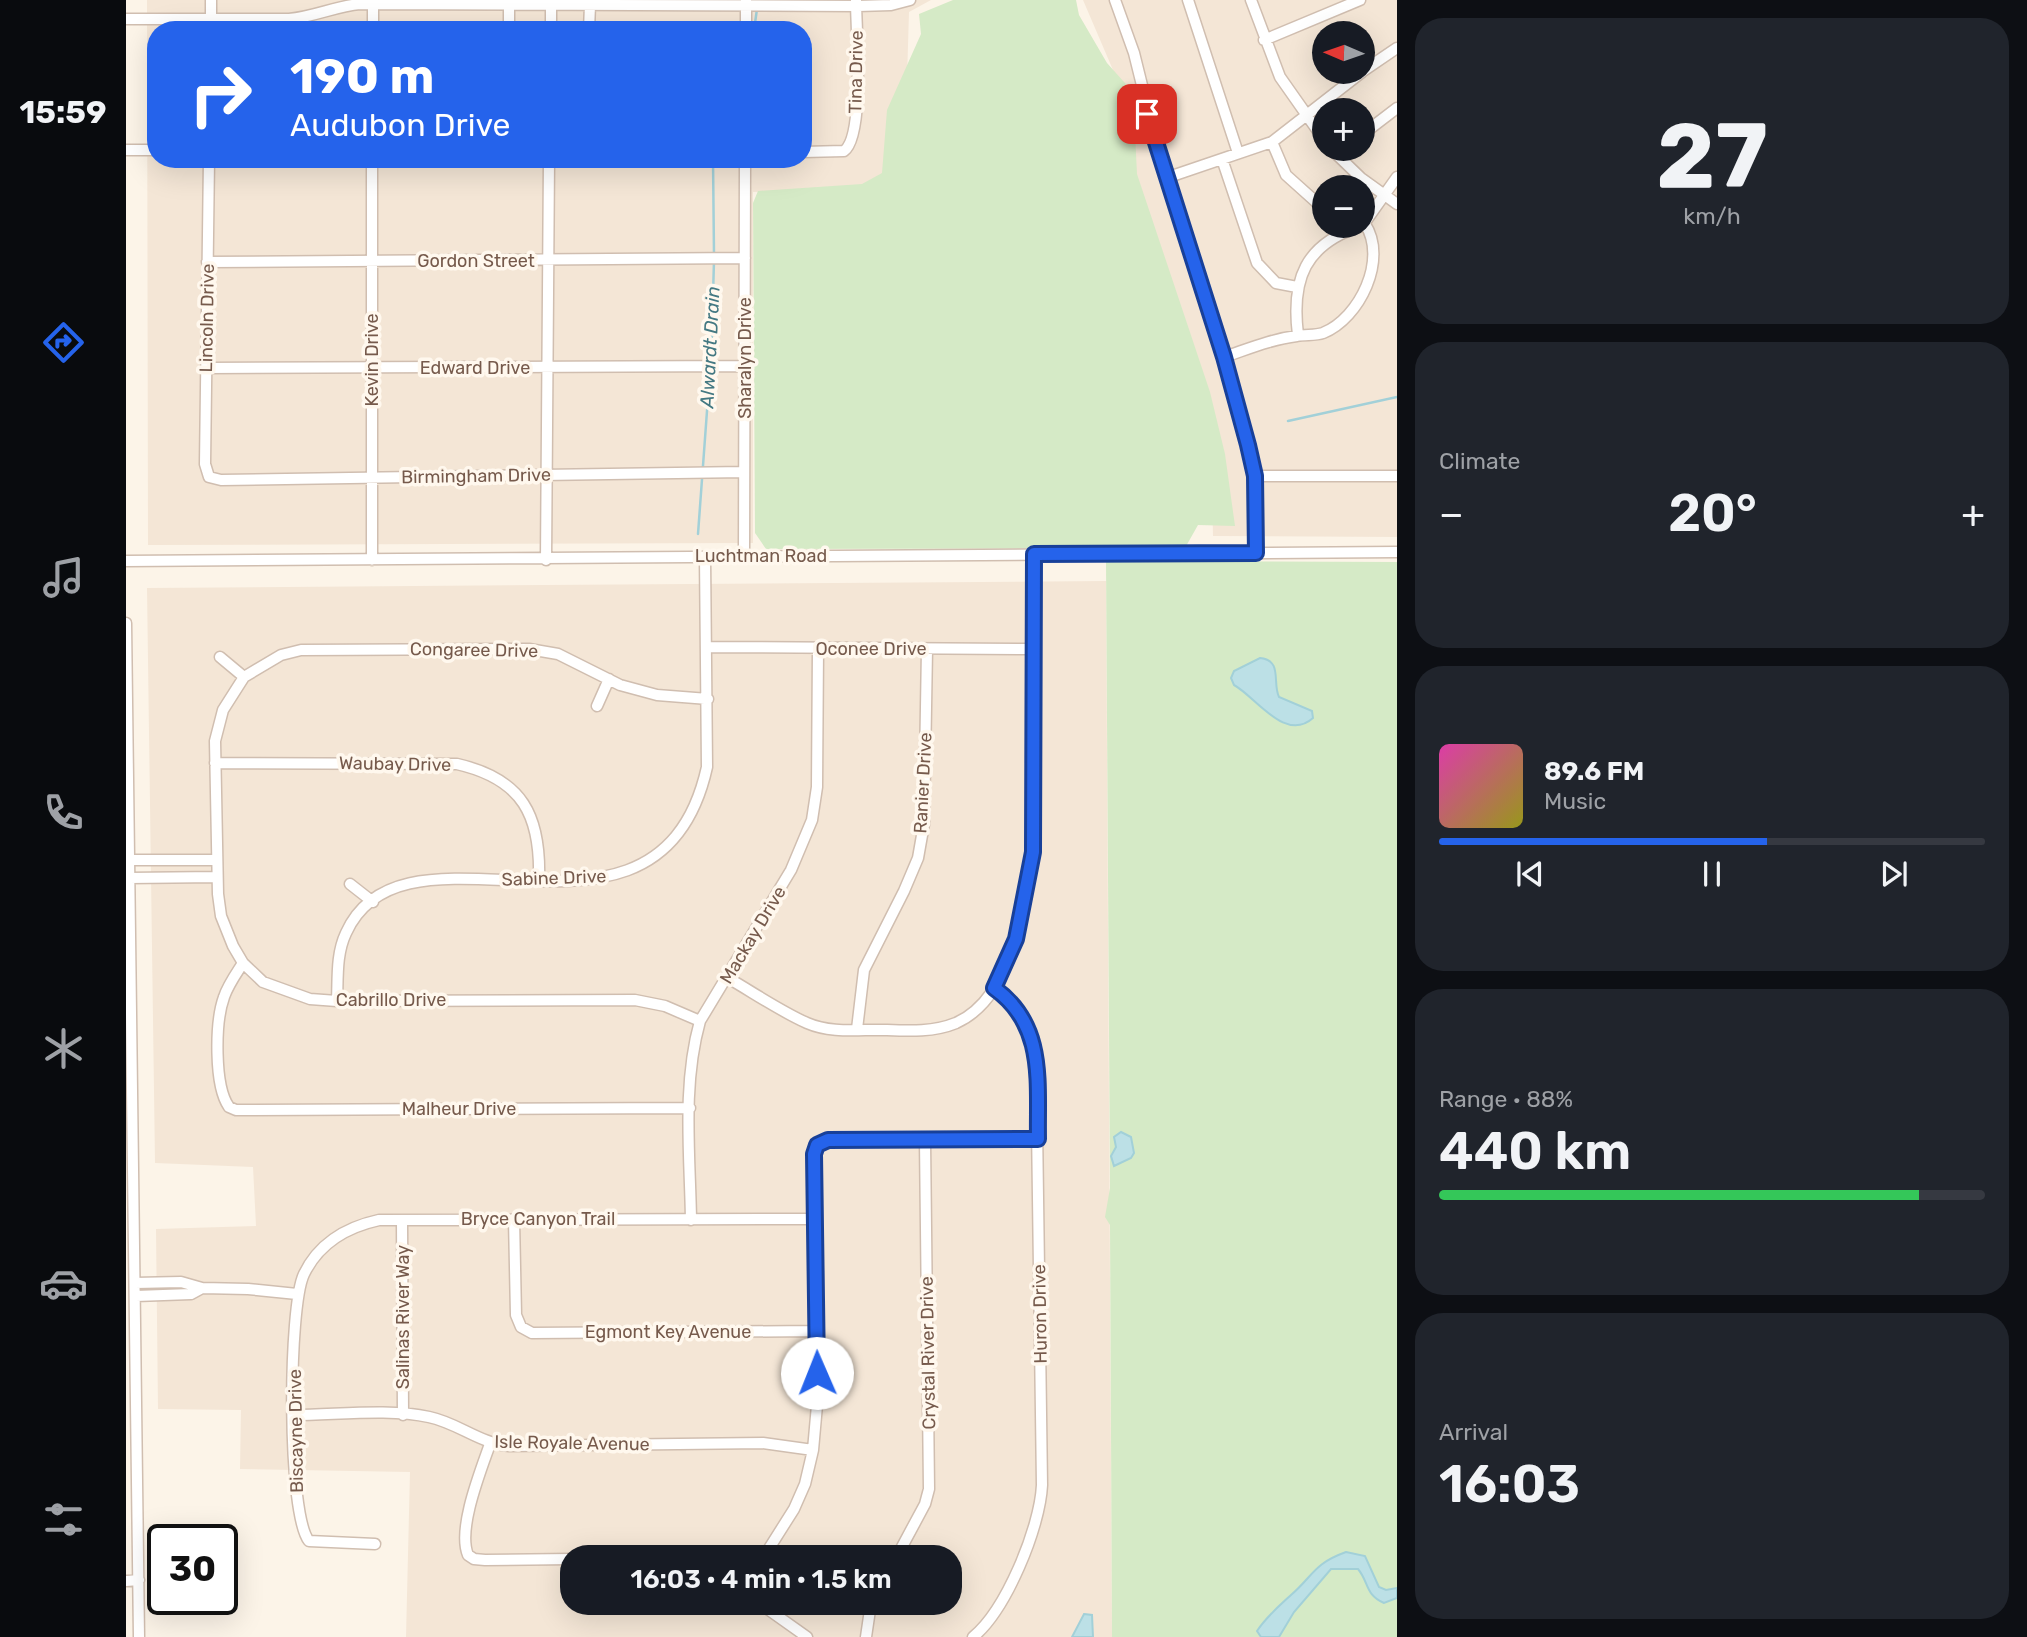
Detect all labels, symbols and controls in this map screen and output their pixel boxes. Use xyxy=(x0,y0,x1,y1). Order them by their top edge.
north arrow xyxy=(1312,21,1376,84)
map controls xyxy=(1312,21,1375,238)
street label: Tina Drive xyxy=(844,30,868,114)
text: 190 m xyxy=(290,47,434,105)
icon: right xyxy=(175,49,266,140)
pin xyxy=(1117,84,1177,144)
text: 15:59 xyxy=(19,93,107,131)
icon: arrive xyxy=(1128,95,1166,133)
button: + xyxy=(1312,98,1375,161)
text: 27 xyxy=(1656,102,1768,210)
text: Audubon Drive xyxy=(290,106,510,144)
button: − xyxy=(1312,175,1375,238)
text: km/h xyxy=(1683,202,1741,230)
street label: Gordon Street xyxy=(417,250,535,272)
street label: Lincoln Drive xyxy=(195,263,219,373)
water label: Alwardt Drain xyxy=(695,286,725,409)
street label: Sharalyn Drive xyxy=(734,297,756,419)
street label: Kevin Drive xyxy=(361,313,383,407)
icon: directions xyxy=(39,318,88,367)
street label: Edward Drive xyxy=(420,357,530,379)
text: Climate xyxy=(1439,447,1520,475)
street label: Birmingham Drive xyxy=(401,464,551,488)
text: 20° xyxy=(1668,482,1757,544)
text: − xyxy=(1439,491,1464,537)
text: + xyxy=(1961,491,1985,537)
street label: Luchtman Road xyxy=(695,545,827,567)
icon: music xyxy=(39,553,88,602)
street label: Congaree Drive xyxy=(410,638,538,662)
street label: Oconee Drive xyxy=(815,638,927,660)
street label: Ranier Drive xyxy=(909,732,937,834)
street label: Waubay Drive xyxy=(339,752,451,776)
text: 89.6 FM xyxy=(1544,756,1644,787)
text: Music xyxy=(1544,787,1606,815)
icon: phone xyxy=(39,788,88,837)
icon: previous xyxy=(1511,855,1549,893)
icon: pause xyxy=(1693,855,1731,893)
icon: next xyxy=(1875,855,1913,893)
street label: Sabine Drive xyxy=(501,865,607,891)
street label: Mackay Drive xyxy=(715,882,791,988)
street label: Cabrillo Drive xyxy=(336,989,446,1011)
icon: climate xyxy=(39,1024,88,1073)
text: Range · 88% xyxy=(1439,1085,1573,1113)
street label: Malheur Drive xyxy=(402,1098,516,1120)
text: 440 km xyxy=(1439,1120,1631,1182)
street label: Bryce Canyon Trail xyxy=(461,1208,615,1230)
street label: Salinas River Way xyxy=(392,1245,414,1389)
icon: car xyxy=(39,1259,88,1308)
street label: Huron Drive xyxy=(1028,1264,1052,1364)
street label: Crystal River Drive xyxy=(916,1276,940,1430)
street label: Egmont Key Avenue xyxy=(585,1321,751,1343)
position arrow xyxy=(780,1336,854,1410)
street label: Biscayne Drive xyxy=(284,1369,308,1493)
text: Arrival xyxy=(1439,1418,1508,1446)
street label: Isle Royale Avenue xyxy=(494,1431,650,1455)
text: 16:03 xyxy=(1439,1453,1580,1515)
icon: filters xyxy=(39,1495,88,1544)
speed limit sign: 30 xyxy=(147,1524,238,1615)
text: 16:03 · 4 min · 1.5 km xyxy=(630,1564,892,1595)

